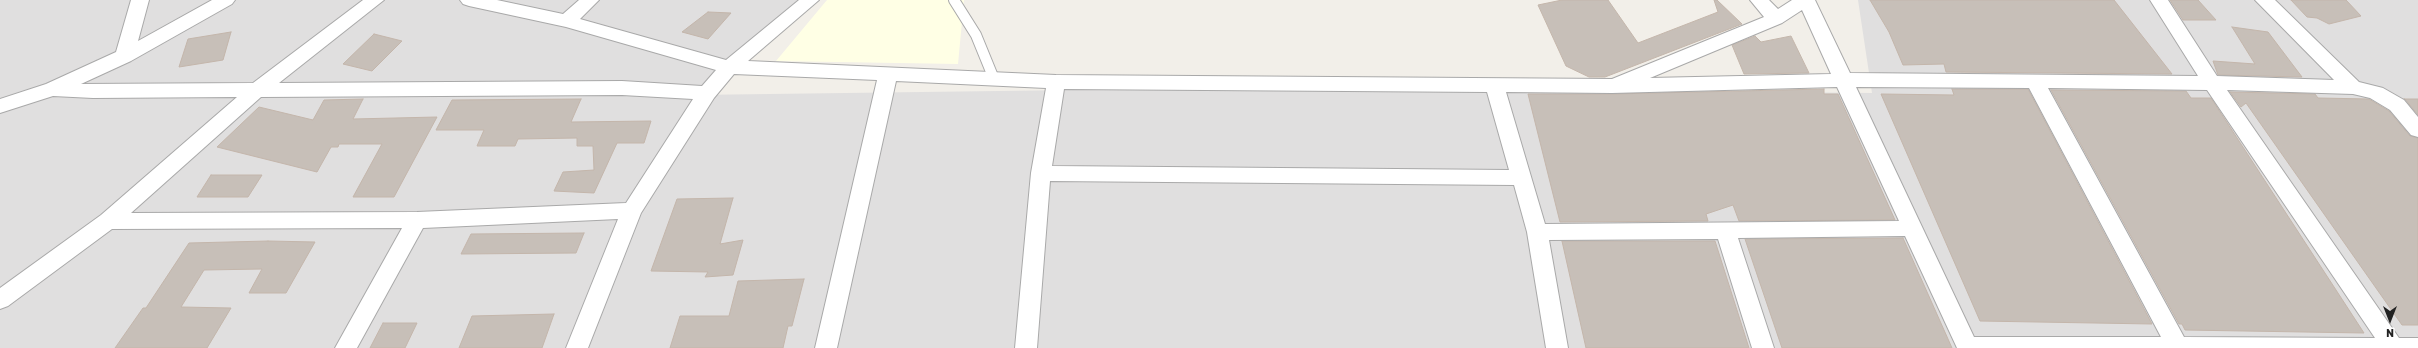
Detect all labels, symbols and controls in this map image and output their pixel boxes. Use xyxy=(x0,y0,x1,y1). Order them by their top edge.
north arrow xyxy=(2370,300,2410,340)
text: N xyxy=(2386,326,2394,339)

